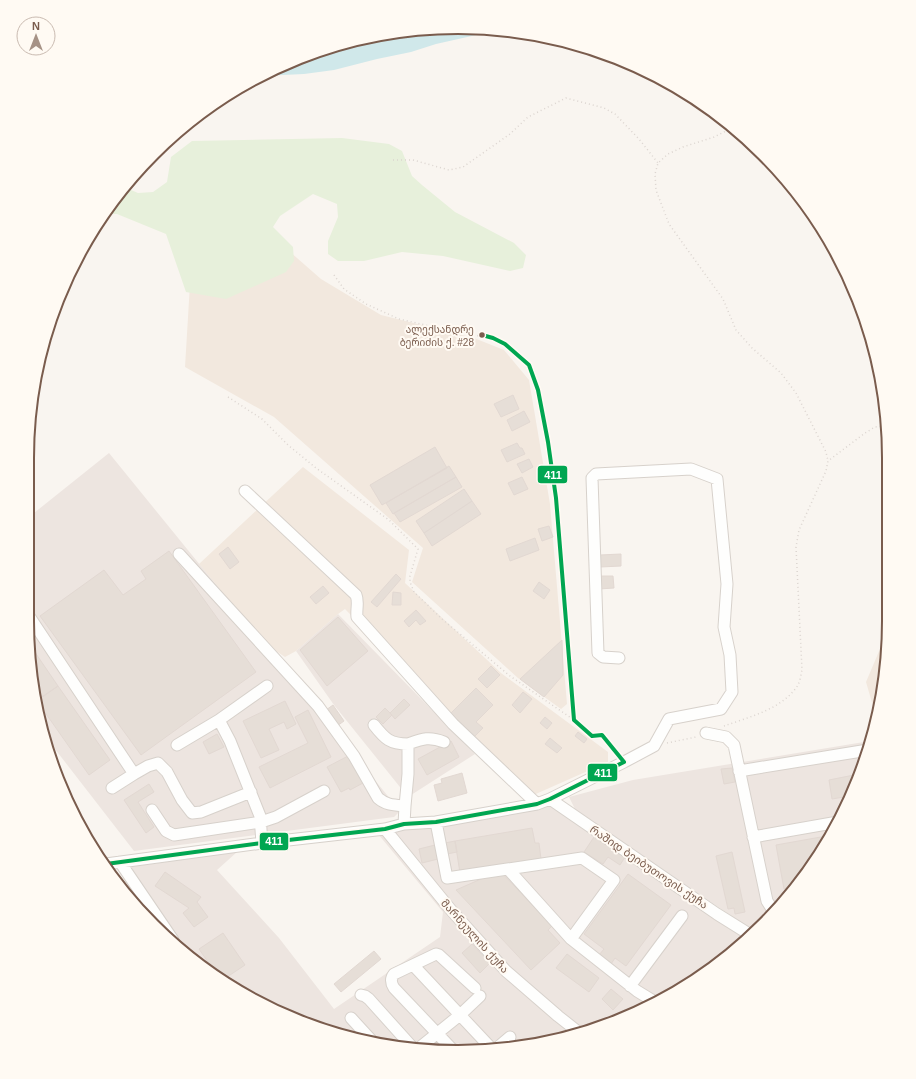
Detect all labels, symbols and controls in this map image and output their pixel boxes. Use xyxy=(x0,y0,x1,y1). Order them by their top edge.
north arrow xyxy=(16,16,56,56)
text: N xyxy=(32,20,40,32)
place label: ალექსანდრე ბერიძის ქ. #28 xyxy=(400,324,474,349)
marker: ალექსანდრე ბერიძის ქ. #28 xyxy=(477,330,487,340)
line badge: 411 xyxy=(537,465,568,484)
text: 411 xyxy=(544,469,562,481)
line badge: 411 xyxy=(587,763,618,782)
text: 411 xyxy=(594,767,612,779)
street label: რაშიდ ბეიბუთოვის ქუჩა xyxy=(587,823,710,912)
line badge: 411 xyxy=(259,832,289,851)
text: 411 xyxy=(265,835,283,847)
street label: მარნეულის ქუჩა xyxy=(438,897,511,976)

